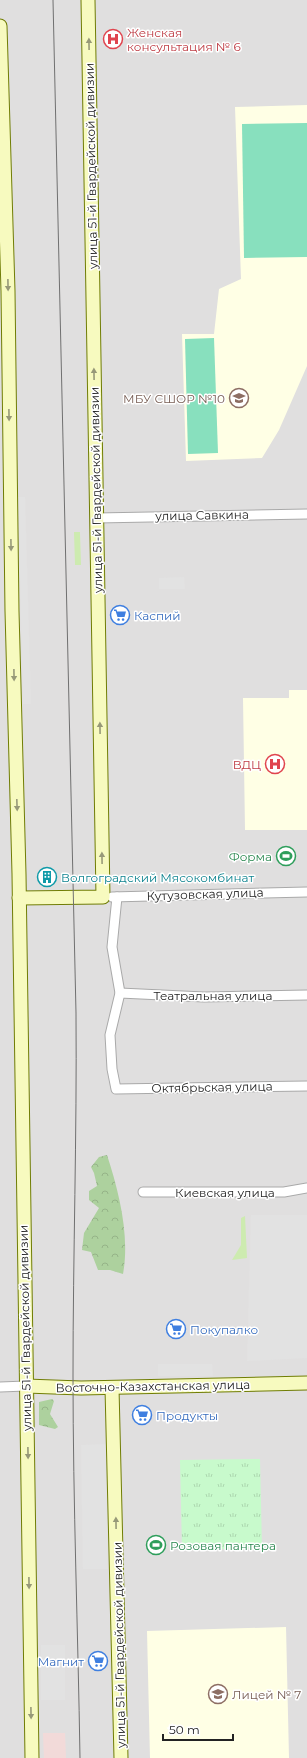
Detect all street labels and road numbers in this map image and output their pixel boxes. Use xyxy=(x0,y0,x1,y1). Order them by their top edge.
street label: улица 51-й Гвардейской дивизии xyxy=(82,63,100,270)
street label: улица 51-й Гвардейской дивизии xyxy=(87,387,105,594)
street label: улица Савкина xyxy=(154,507,249,523)
street label: Кутузовская улица xyxy=(146,884,264,904)
street label: Театральная улица xyxy=(154,988,272,1003)
street label: Октябрьская улица xyxy=(151,1078,273,1096)
street label: Киевская улица xyxy=(175,1185,275,1200)
street label: улица 51-й Гвардейской дивизии xyxy=(16,1225,34,1432)
street label: Восточно-Казахстанская улица xyxy=(56,1377,250,1395)
street label: улица 51-й Гвардейской дивизии xyxy=(110,1542,128,1749)

